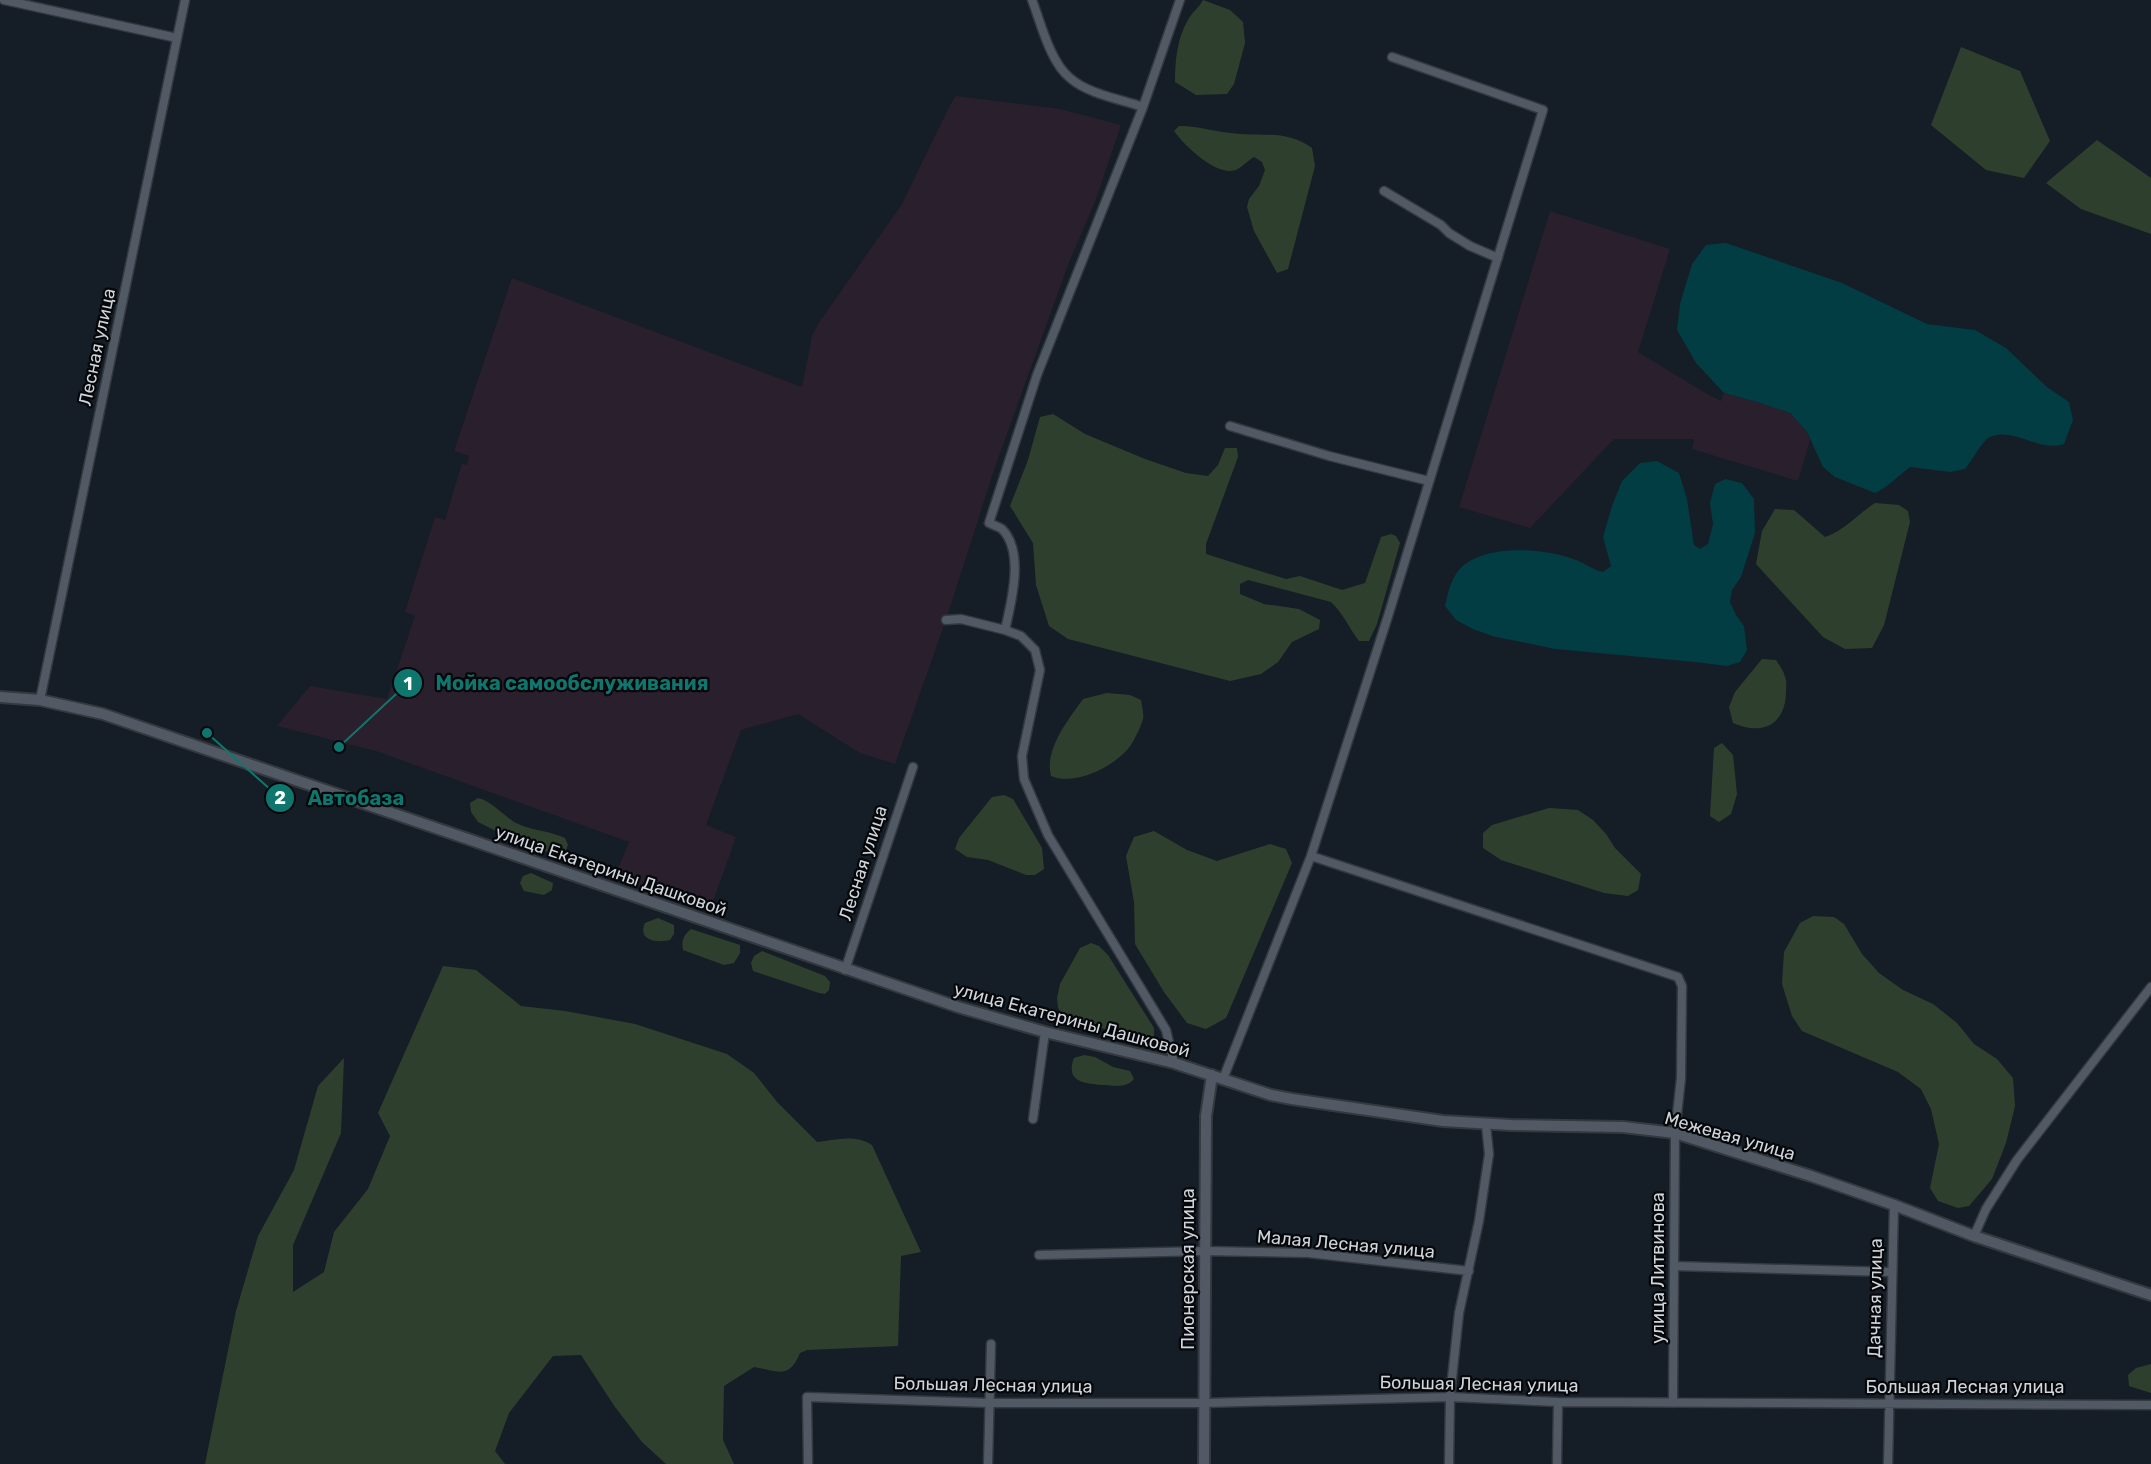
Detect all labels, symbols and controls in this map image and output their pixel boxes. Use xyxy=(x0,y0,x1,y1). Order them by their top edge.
street label: Лесная улица xyxy=(74,286,120,408)
callout: Мойка самообслуживания xyxy=(393,664,721,702)
text: Мойка самообслуживания xyxy=(435,671,709,695)
text: 1 xyxy=(404,673,412,695)
callout: Автобаза xyxy=(265,779,416,817)
text: Автобаза xyxy=(308,786,404,810)
text: 2 xyxy=(274,787,286,809)
street label: Лесная улица xyxy=(834,803,892,923)
street label: улица Екатерины Дашковой xyxy=(492,821,730,921)
street label: улица Екатерины Дашковой xyxy=(952,978,1192,1062)
street label: Межевая улица xyxy=(1662,1107,1798,1165)
street label: Пионерская улица xyxy=(1177,1188,1199,1350)
street label: улица Литвинова xyxy=(1647,1192,1669,1344)
street label: Малая Лесная улица xyxy=(1256,1225,1436,1263)
street label: Дачная улица xyxy=(1863,1238,1887,1358)
street label: Большая Лесная улица xyxy=(1379,1371,1579,1397)
street label: Большая Лесная улица xyxy=(893,1372,1093,1398)
street label: Большая Лесная улица xyxy=(1865,1376,2065,1398)

